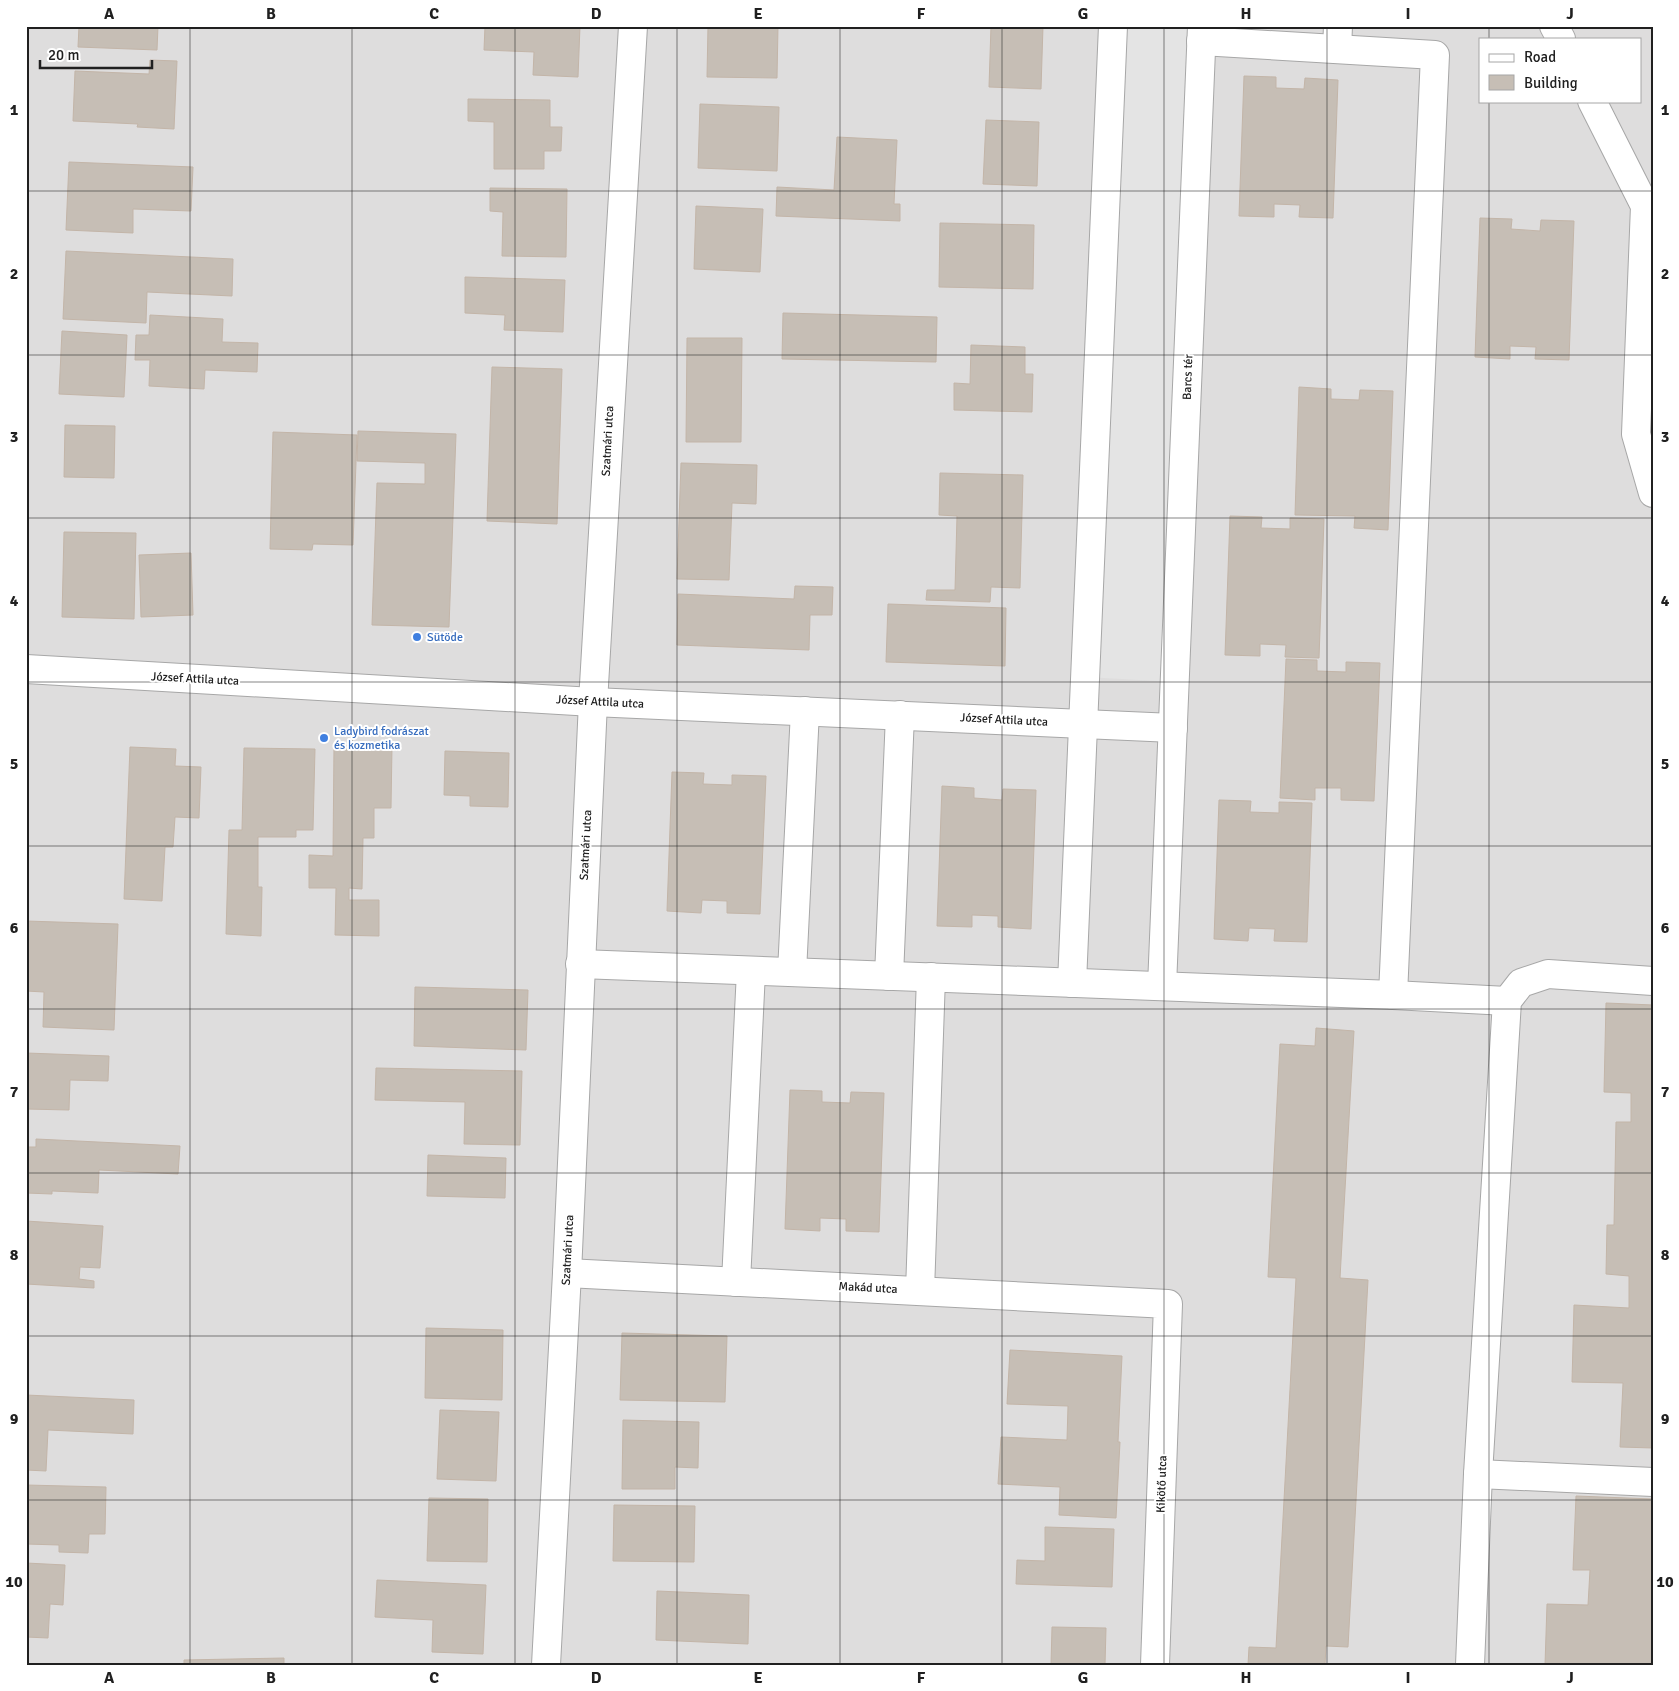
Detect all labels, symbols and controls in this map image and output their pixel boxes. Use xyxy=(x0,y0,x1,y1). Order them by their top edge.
text: A xyxy=(104,4,115,24)
text: B xyxy=(266,4,276,24)
text: C xyxy=(429,4,439,24)
text: D xyxy=(591,4,602,24)
text: E xyxy=(753,4,763,24)
text: F xyxy=(917,4,926,24)
text: G xyxy=(1078,4,1088,24)
text: H xyxy=(1241,4,1251,24)
text: I xyxy=(1405,4,1411,24)
text: J xyxy=(1566,4,1574,24)
scale bar xyxy=(40,38,152,70)
legend xyxy=(1479,38,1642,102)
text: 20 m xyxy=(48,46,79,64)
text: Road xyxy=(1524,48,1556,66)
text: Building xyxy=(1524,74,1578,92)
text: 1 xyxy=(10,100,19,120)
text: 1 xyxy=(1661,100,1670,120)
text: 2 xyxy=(10,264,18,284)
text: 2 xyxy=(1661,264,1669,284)
street label: Barcs tér xyxy=(1180,353,1196,400)
street label: Szatmári utca xyxy=(599,405,617,477)
text: 3 xyxy=(10,427,18,447)
text: 3 xyxy=(1661,427,1669,447)
text: 4 xyxy=(10,591,19,611)
text: 4 xyxy=(1661,591,1670,611)
place label: Sütöde xyxy=(427,630,463,645)
marker: Sütöde xyxy=(411,631,423,643)
street label: József Attila utca xyxy=(151,669,239,689)
street label: József Attila utca xyxy=(556,692,644,712)
street label: József Attila utca xyxy=(960,710,1048,730)
place label: Ladybird fodrászat és kozmetika xyxy=(334,724,429,753)
marker: Ladybird fodrászat és kozmetika xyxy=(318,732,330,744)
text: 5 xyxy=(10,754,18,774)
text: 5 xyxy=(1661,754,1669,774)
street label: Szatmári utca xyxy=(577,809,595,881)
text: 6 xyxy=(10,918,19,938)
text: 6 xyxy=(1661,918,1670,938)
text: 7 xyxy=(10,1082,19,1102)
text: 7 xyxy=(1661,1082,1670,1102)
street label: Szatmári utca xyxy=(559,1214,577,1286)
text: 8 xyxy=(10,1245,19,1265)
text: 8 xyxy=(1661,1245,1670,1265)
street label: Makád utca xyxy=(838,1279,898,1297)
text: 9 xyxy=(10,1409,19,1429)
text: 9 xyxy=(1661,1409,1670,1429)
street label: Kikötő utca xyxy=(1153,1455,1171,1513)
text: 10 xyxy=(5,1572,23,1592)
text: 10 xyxy=(1656,1572,1674,1592)
text: A xyxy=(104,1668,115,1688)
text: B xyxy=(266,1668,276,1688)
text: C xyxy=(429,1668,439,1688)
text: D xyxy=(591,1668,602,1688)
text: E xyxy=(753,1668,763,1688)
text: F xyxy=(917,1668,926,1688)
text: G xyxy=(1078,1668,1088,1688)
text: H xyxy=(1241,1668,1251,1688)
text: I xyxy=(1405,1668,1411,1688)
text: J xyxy=(1566,1668,1574,1688)

